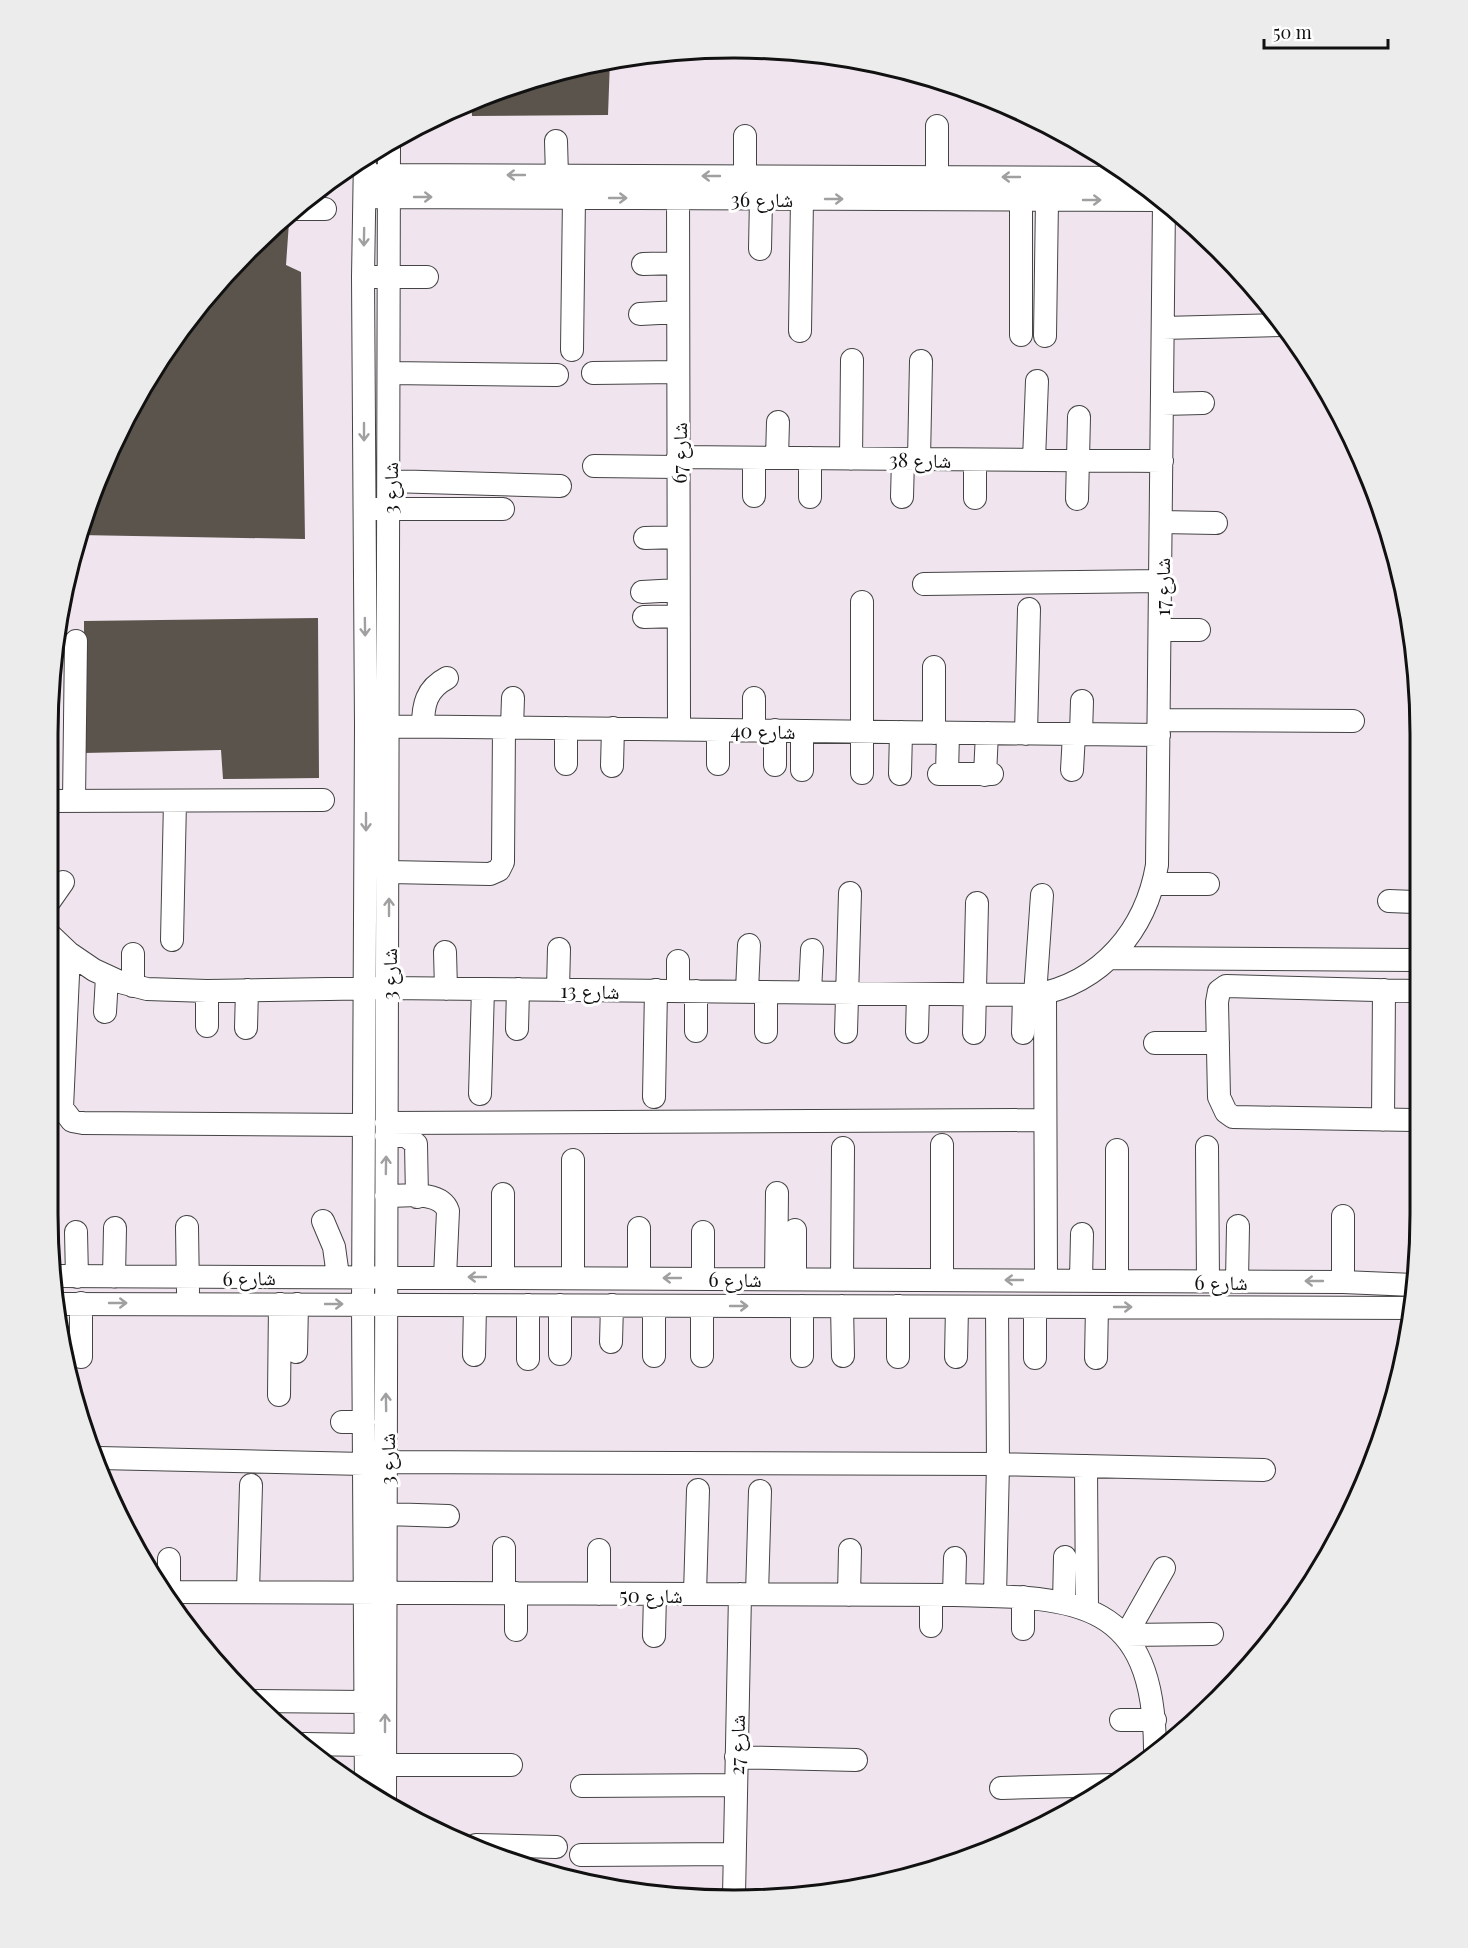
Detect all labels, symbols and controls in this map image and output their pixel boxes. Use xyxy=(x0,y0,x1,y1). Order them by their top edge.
scale bar xyxy=(1264,12,1388,50)
text: 50 m xyxy=(1273,20,1312,44)
one-way arrow xyxy=(506,170,526,181)
one-way arrow xyxy=(701,170,721,182)
one-way arrow xyxy=(1001,171,1021,183)
street label: شارع 36 xyxy=(731,185,793,213)
one-way arrow xyxy=(413,191,433,203)
one-way arrow xyxy=(608,192,628,204)
one-way arrow xyxy=(824,193,844,205)
one-way arrow xyxy=(1082,194,1102,206)
one-way arrow xyxy=(358,226,370,246)
one-way arrow xyxy=(358,421,370,441)
street label: شارع 67 xyxy=(665,422,693,484)
street label: شارع 38 xyxy=(889,445,951,474)
street label: شارع 3 xyxy=(376,462,404,514)
street label: شارع 17 xyxy=(1148,558,1176,616)
one-way arrow xyxy=(359,616,371,636)
street label: شارع 40 xyxy=(730,716,796,745)
one-way arrow xyxy=(360,811,372,831)
one-way arrow xyxy=(383,898,395,918)
street label: شارع 3 xyxy=(375,948,403,1000)
street label: شارع 13 xyxy=(560,976,620,1005)
one-way arrow xyxy=(380,1156,392,1176)
street label: شارع 6 xyxy=(222,1263,276,1292)
street label: شارع 6 xyxy=(708,1265,762,1293)
street label: شارع 6 xyxy=(1194,1268,1248,1296)
one-way arrow xyxy=(467,1271,487,1283)
one-way arrow xyxy=(662,1272,682,1284)
one-way arrow xyxy=(1004,1274,1024,1286)
one-way arrow xyxy=(1304,1275,1324,1287)
one-way arrow xyxy=(108,1297,128,1309)
one-way arrow xyxy=(324,1298,344,1310)
one-way arrow xyxy=(729,1300,749,1312)
one-way arrow xyxy=(1113,1301,1133,1313)
one-way arrow xyxy=(380,1393,392,1413)
street label: شارع 3 xyxy=(373,1433,401,1485)
street label: شارع 50 xyxy=(619,1581,683,1609)
one-way arrow xyxy=(379,1714,391,1734)
street label: شارع 27 xyxy=(722,1714,751,1776)

